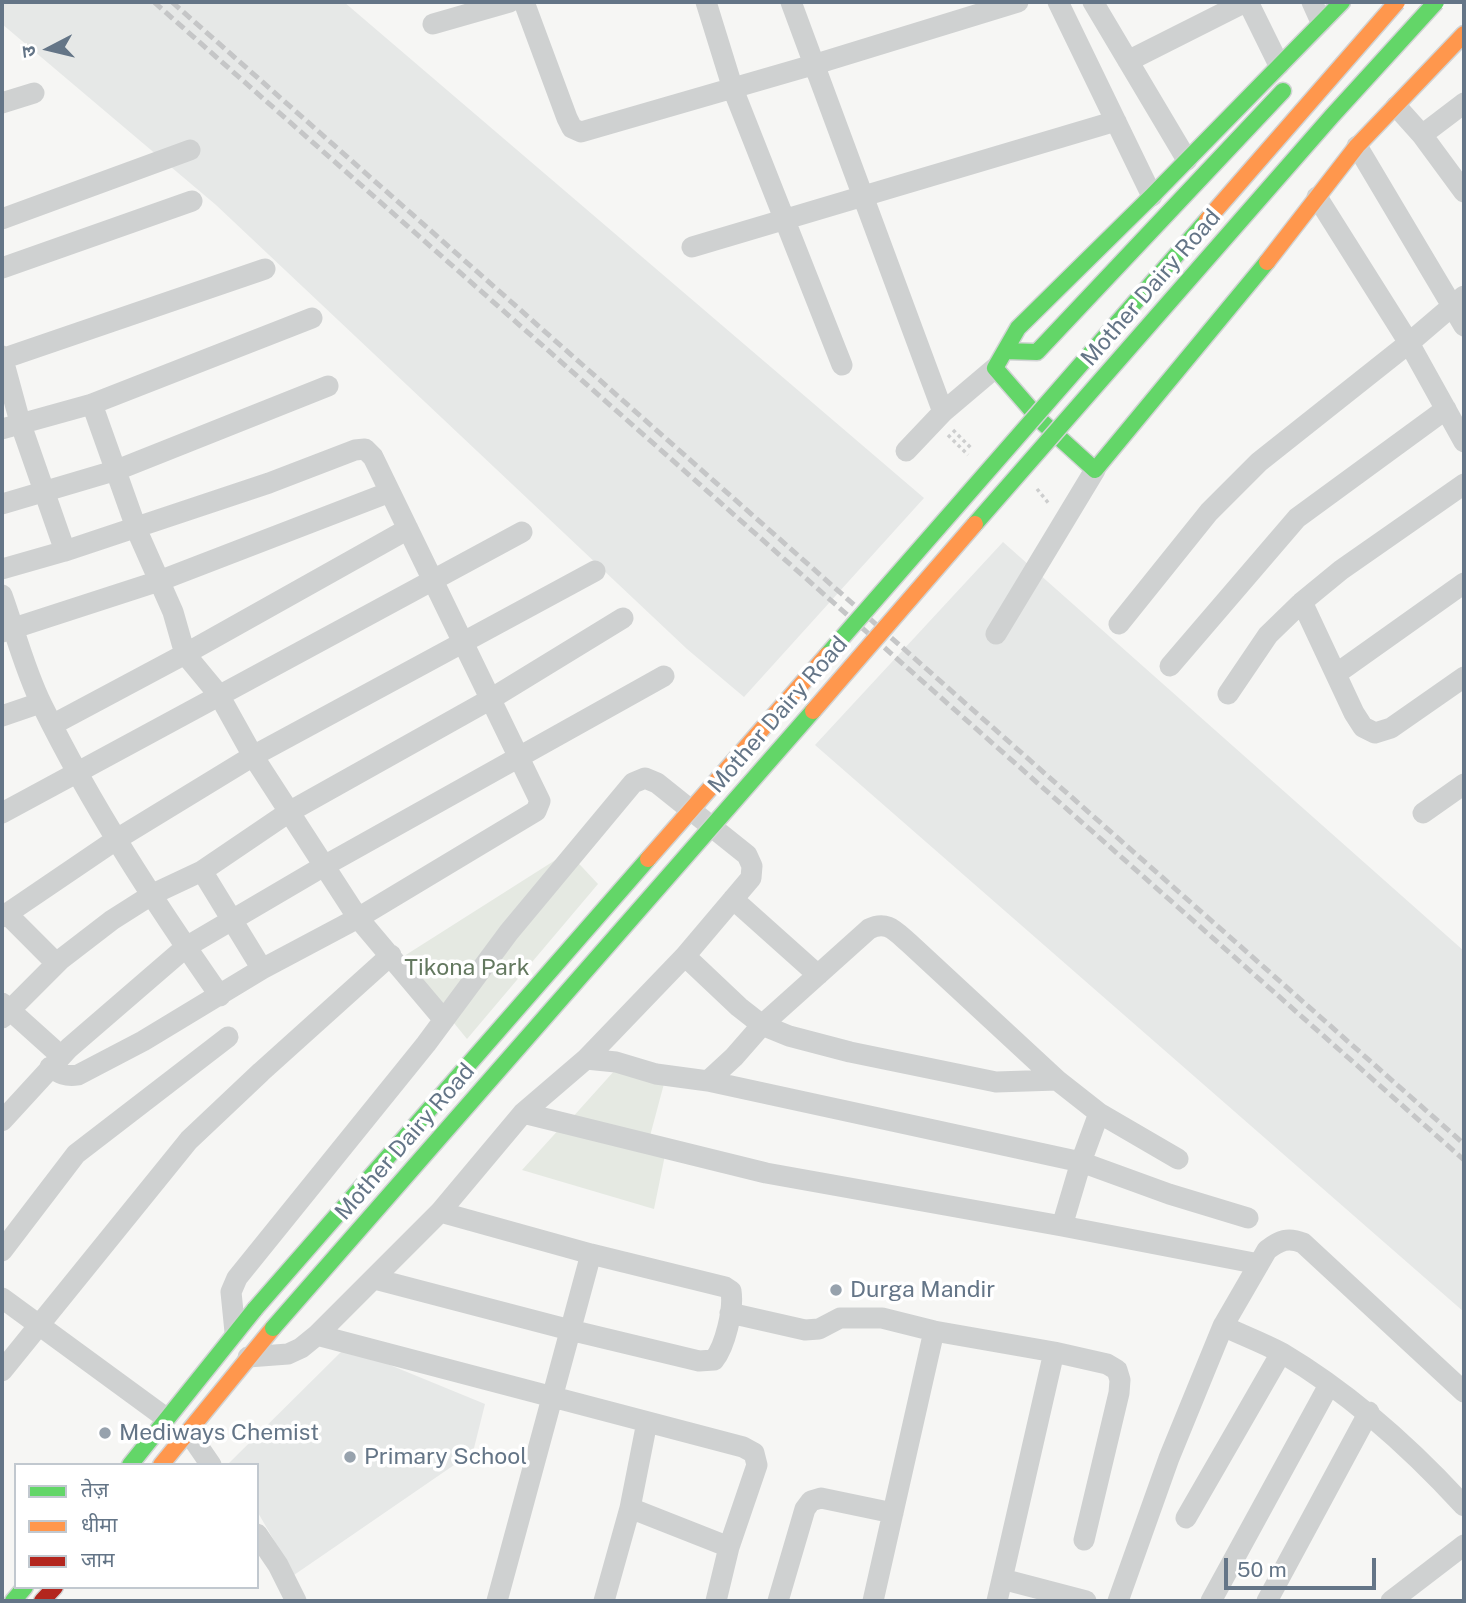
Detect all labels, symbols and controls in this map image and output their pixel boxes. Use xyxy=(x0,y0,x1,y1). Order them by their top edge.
north arrow xyxy=(14,14,84,84)
text: उ xyxy=(17,45,40,58)
street label: Mother Dairy Road xyxy=(1075,204,1227,372)
street label: Mother Dairy Road xyxy=(702,631,854,799)
park label: Tikona Park xyxy=(404,954,530,982)
street label: Mother Dairy Road xyxy=(329,1058,481,1226)
place label: Durga Mandir xyxy=(850,1276,995,1304)
marker: Durga Mandir xyxy=(828,1282,844,1298)
place label: Mediways Chemist xyxy=(119,1419,319,1447)
marker: Mediways Chemist xyxy=(97,1425,113,1441)
place label: Primary School xyxy=(364,1443,527,1471)
marker: Primary School xyxy=(342,1449,358,1465)
legend xyxy=(14,1463,259,1589)
text: तेज़ xyxy=(81,1477,109,1502)
text: धीमा xyxy=(81,1512,117,1537)
scale bar xyxy=(1228,1544,1380,1588)
text: जाम xyxy=(81,1547,115,1572)
text: 50 m xyxy=(1237,1557,1287,1582)

